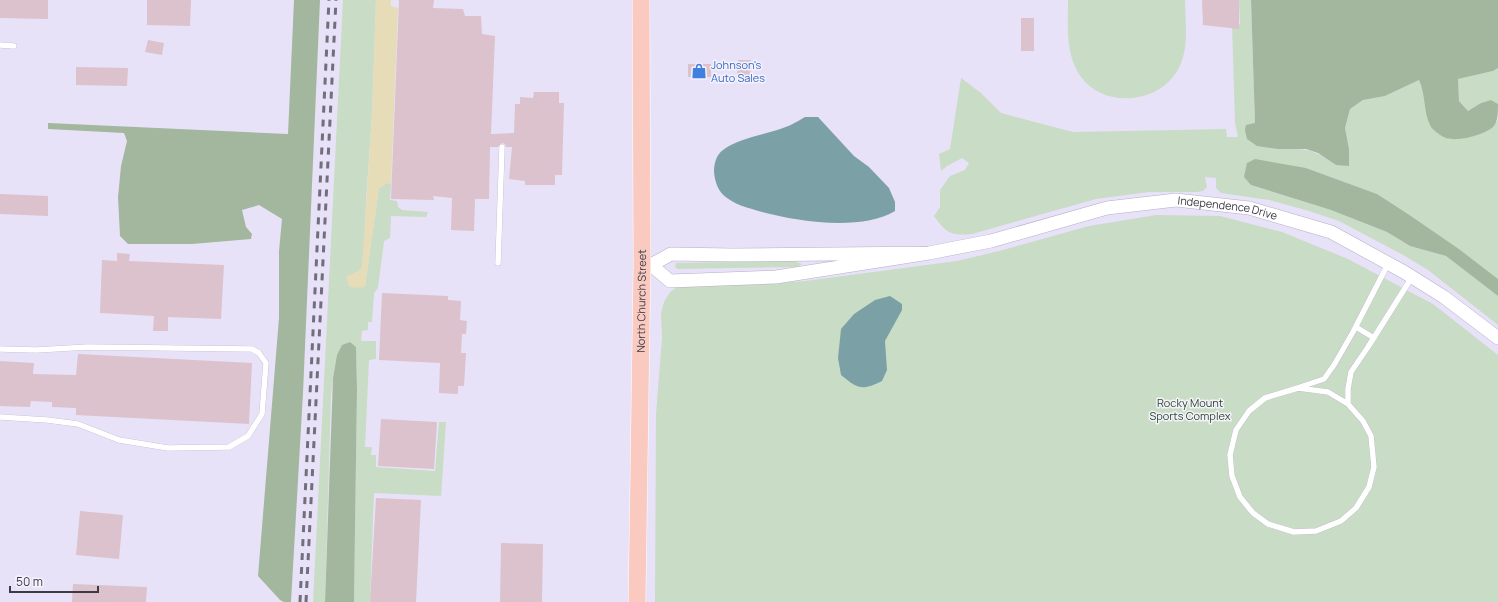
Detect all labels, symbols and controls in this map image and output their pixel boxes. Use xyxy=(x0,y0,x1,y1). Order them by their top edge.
place label: Johnson's Auto Sales xyxy=(711,57,765,85)
shop icon: Johnson's Auto Sales xyxy=(690,62,708,80)
street label: Independence Drive xyxy=(1177,192,1280,223)
street label: North Church Street xyxy=(633,249,649,353)
park label: Rocky Mount Sports Complex xyxy=(1150,395,1231,423)
scale bar xyxy=(10,568,98,594)
text: 50 m xyxy=(16,573,43,590)

